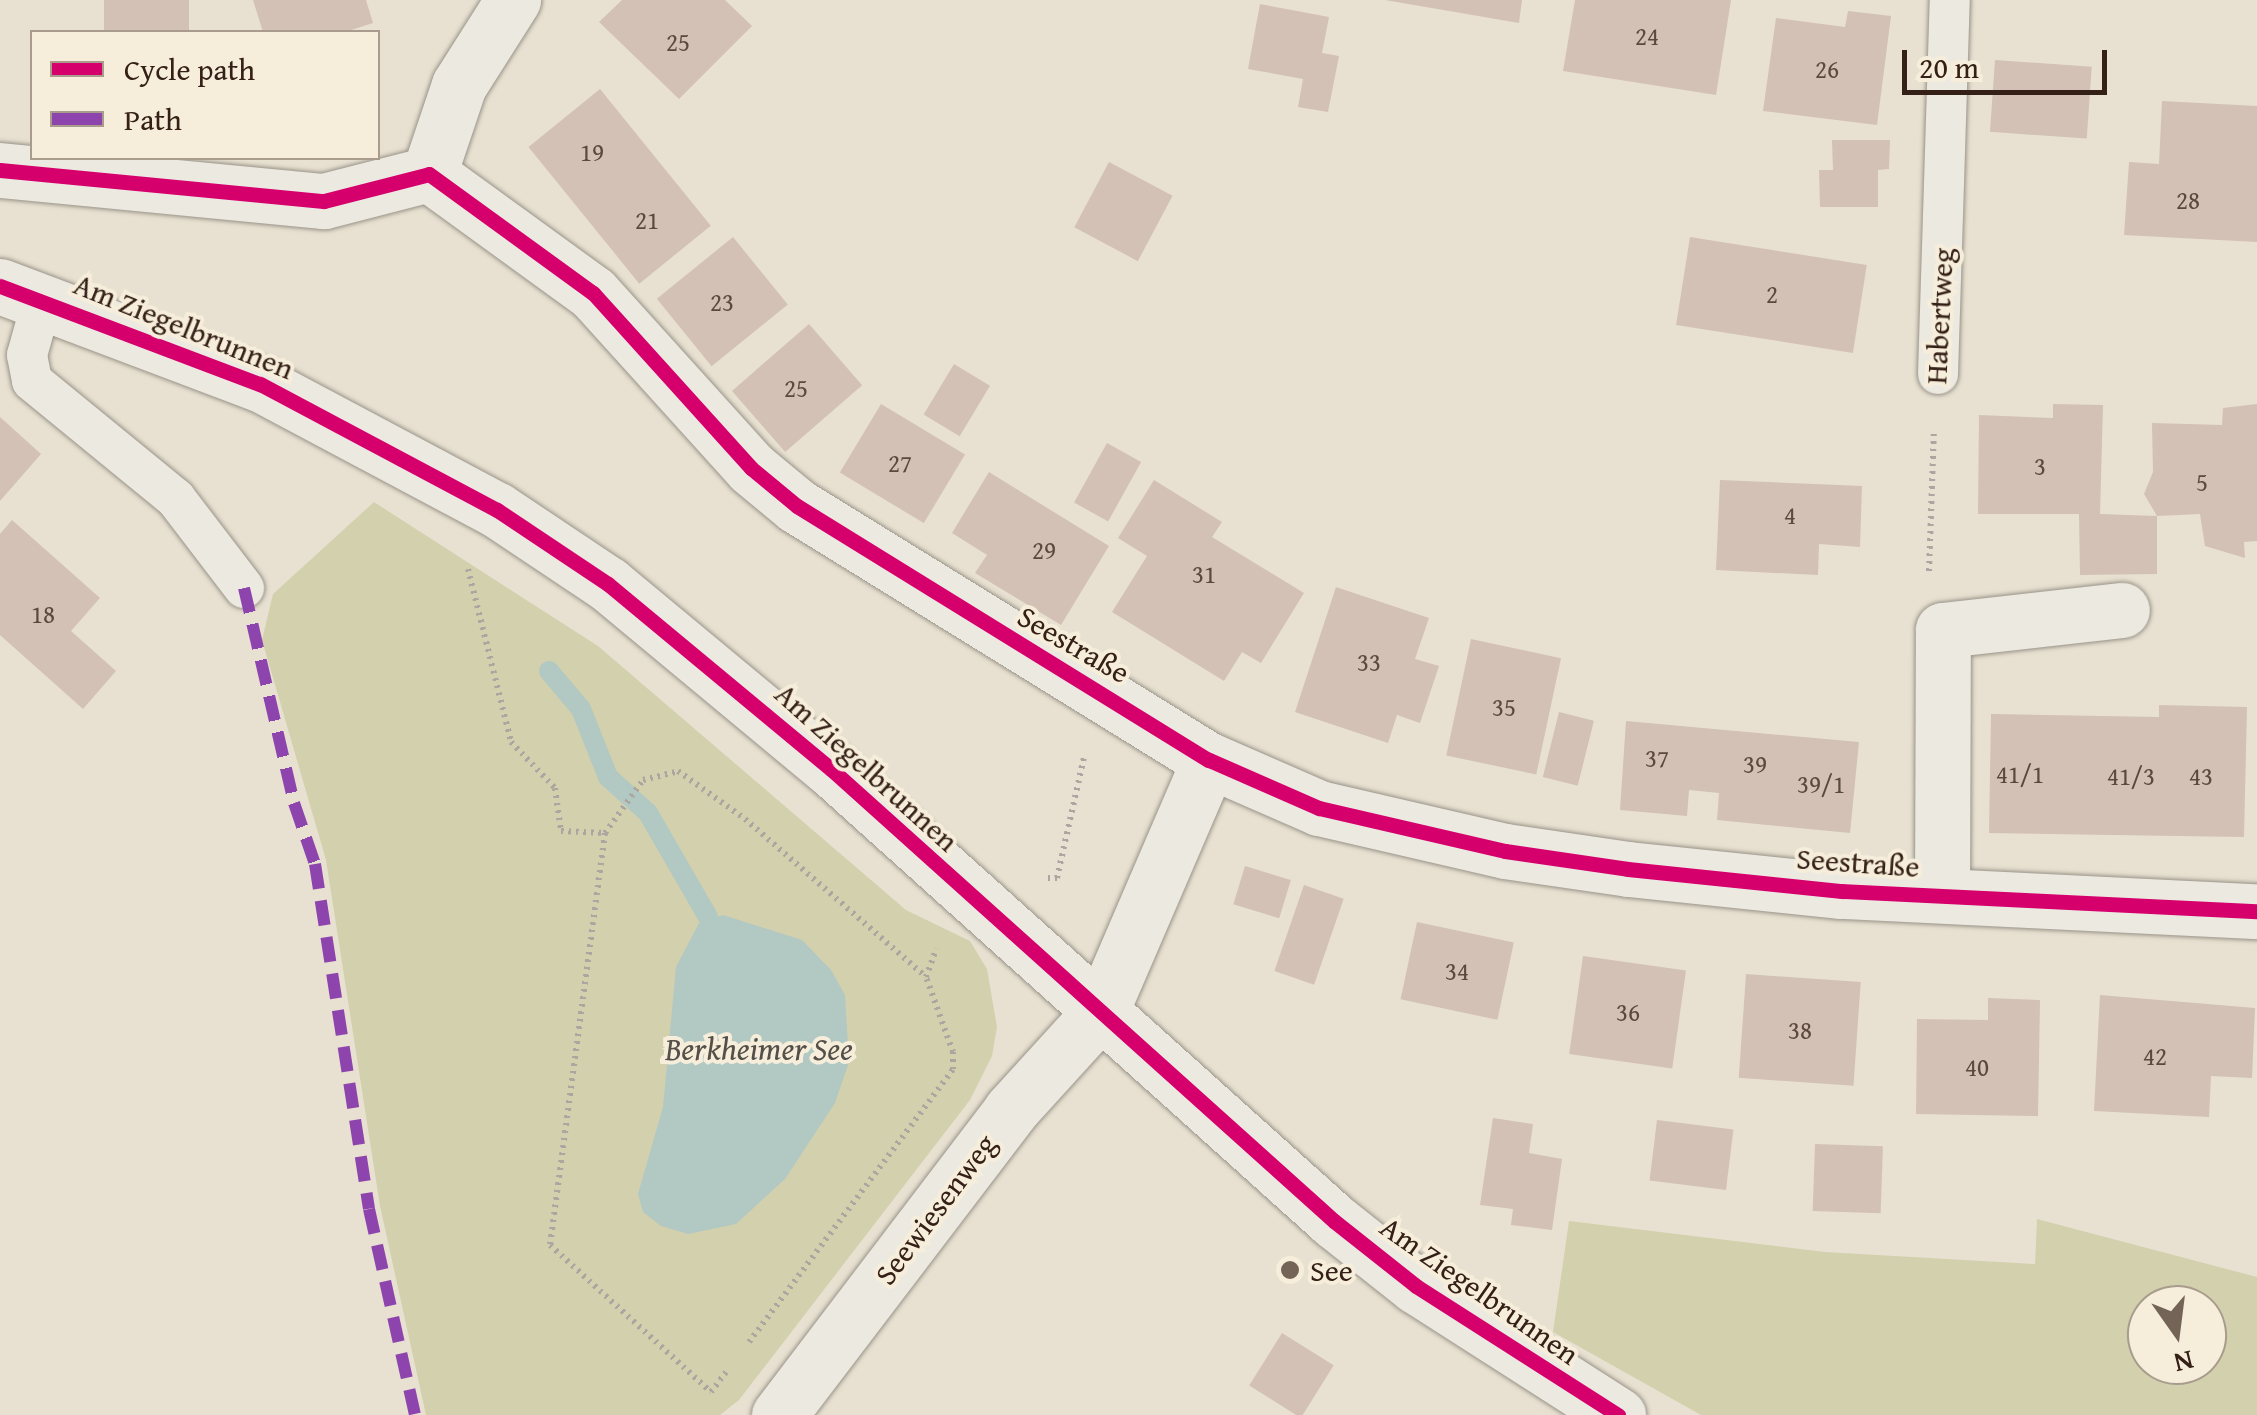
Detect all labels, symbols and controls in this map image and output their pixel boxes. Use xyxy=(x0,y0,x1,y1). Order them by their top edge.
house number: 24 xyxy=(1635,21,1659,51)
house number: 25 xyxy=(666,27,690,57)
legend xyxy=(30,30,380,160)
scale bar xyxy=(1907,30,2112,92)
text: 20 m xyxy=(1919,45,1979,89)
text: Cycle path xyxy=(124,47,255,91)
house number: 26 xyxy=(1815,54,1839,84)
text: Path xyxy=(124,97,182,141)
house number: 19 xyxy=(580,137,604,167)
house number: 28 xyxy=(2176,185,2200,215)
house number: 21 xyxy=(635,205,659,235)
street label: Habertweg xyxy=(1917,247,1961,385)
street label: Am Ziegelbrunnen xyxy=(69,266,299,386)
house number: 2 xyxy=(1766,279,1778,309)
house number: 23 xyxy=(710,287,734,317)
house number: 25 xyxy=(784,373,808,403)
house number: 27 xyxy=(888,448,912,478)
house number: 3 xyxy=(2034,451,2046,481)
house number: 5 xyxy=(2196,467,2208,497)
house number: 4 xyxy=(1784,500,1796,530)
house number: 29 xyxy=(1032,535,1056,565)
house number: 31 xyxy=(1192,559,1216,589)
street label: Seestraße xyxy=(1012,598,1136,690)
house number: 18 xyxy=(31,599,55,629)
house number: 33 xyxy=(1357,647,1381,677)
street label: Am Ziegelbrunnen xyxy=(768,675,966,859)
house number: 35 xyxy=(1492,692,1516,722)
house number: 37 xyxy=(1645,743,1669,773)
house number: 39 xyxy=(1743,749,1767,779)
house number: 41/1 xyxy=(1996,759,2044,789)
house number: 41/3 xyxy=(2107,761,2155,791)
house number: 43 xyxy=(2189,761,2213,791)
house number: 39/1 xyxy=(1797,769,1845,799)
street label: Seestraße xyxy=(1795,840,1921,884)
house number: 34 xyxy=(1445,956,1469,986)
house number: 36 xyxy=(1616,997,1640,1027)
house number: 38 xyxy=(1788,1015,1812,1045)
water label: Berkheimer See xyxy=(665,1030,853,1068)
house number: 42 xyxy=(2143,1041,2167,1071)
house number: 40 xyxy=(1965,1052,1989,1082)
street label: Seewiesenweg xyxy=(867,1127,1003,1291)
street label: Am Ziegelbrunnen xyxy=(1374,1208,1586,1372)
place label: See xyxy=(1310,1252,1353,1288)
marker: See xyxy=(1279,1259,1301,1281)
north arrow xyxy=(2127,1285,2227,1385)
text: N xyxy=(2170,1340,2198,1385)

